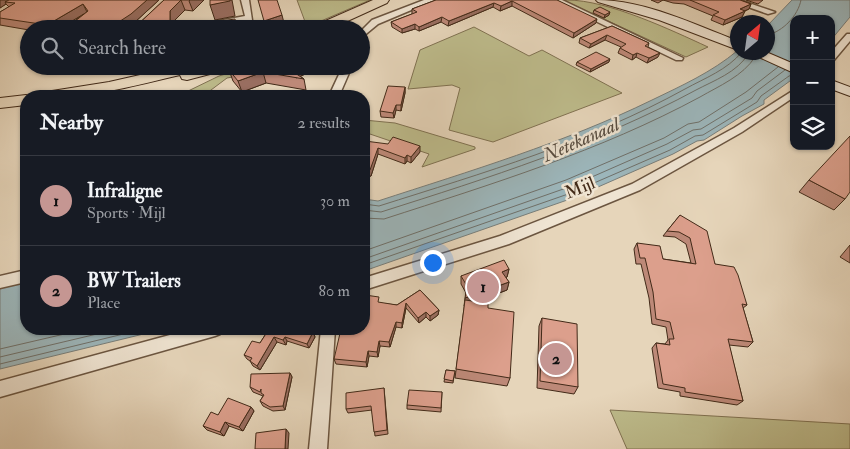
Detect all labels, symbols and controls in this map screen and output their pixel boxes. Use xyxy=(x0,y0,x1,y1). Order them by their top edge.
north arrow xyxy=(730,15,775,60)
map controls xyxy=(790,15,835,150)
button: + xyxy=(790,15,835,60)
search box xyxy=(20,20,370,75)
icon: search xyxy=(38,34,66,62)
text: Search here xyxy=(78,36,166,60)
button: − xyxy=(790,60,835,105)
button: layers xyxy=(790,105,835,150)
text: Nearby xyxy=(40,109,103,136)
water label: Netekanaal xyxy=(538,112,624,168)
text: 2 results xyxy=(297,113,350,133)
street label: Mijl xyxy=(561,171,599,204)
text: Infraligne xyxy=(87,179,163,203)
text: 1 xyxy=(53,191,59,211)
text: 30 m xyxy=(320,191,350,211)
text: Sports · Mijl xyxy=(87,203,166,223)
your location xyxy=(420,250,446,276)
pin: 1 xyxy=(467,268,499,306)
text: BW Trailers xyxy=(87,269,181,293)
text: 2 xyxy=(52,281,60,301)
text: 80 m xyxy=(319,281,350,301)
text: Place xyxy=(87,293,120,313)
pin: 2 xyxy=(540,340,572,378)

